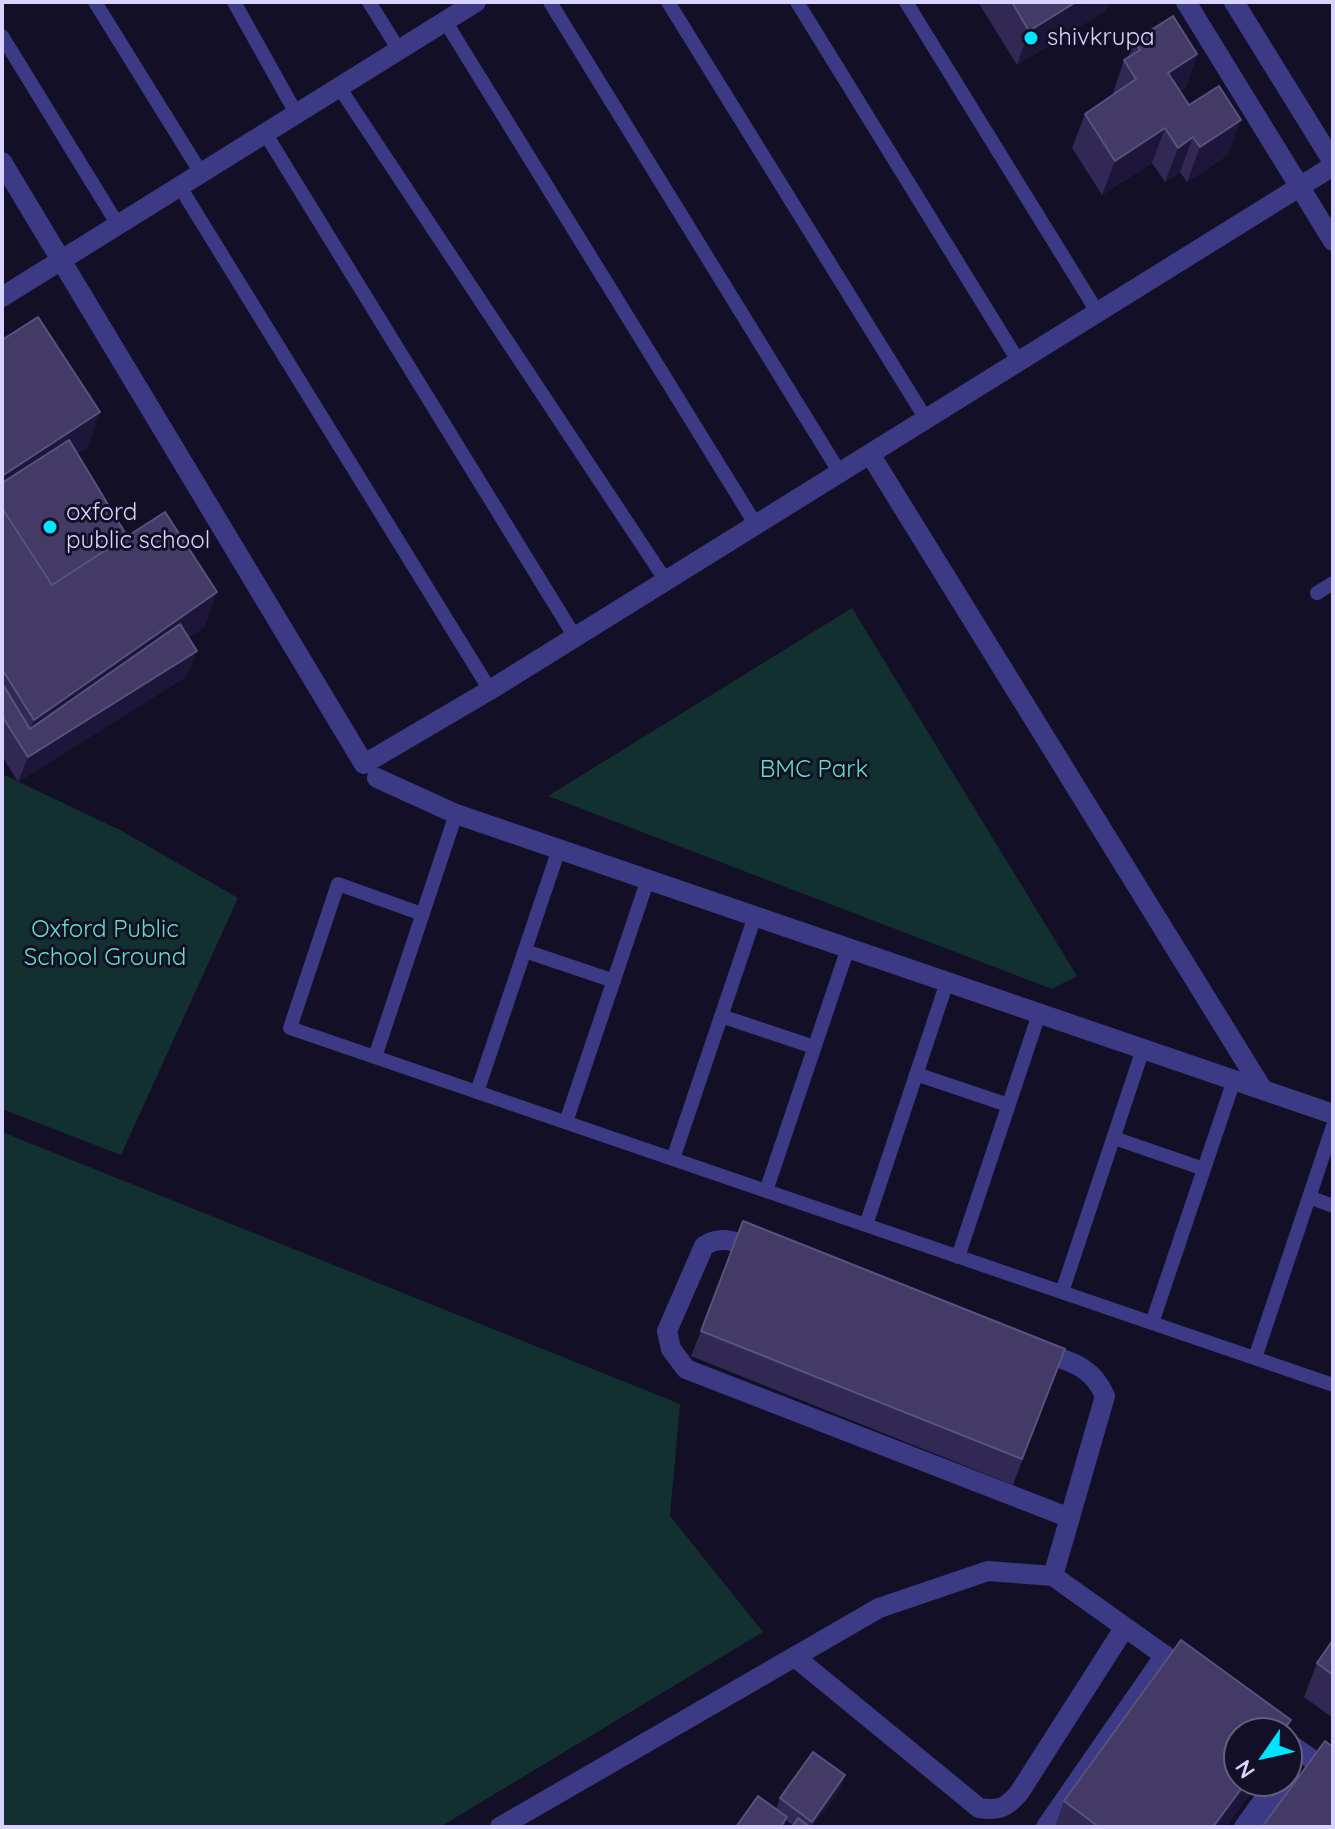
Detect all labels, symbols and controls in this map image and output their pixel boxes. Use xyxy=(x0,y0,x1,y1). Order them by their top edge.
place label: shivkrupa xyxy=(1047,24,1155,52)
marker: shivkrupa xyxy=(1022,29,1040,47)
place label: oxford public school xyxy=(66,499,210,555)
marker: oxford public school xyxy=(41,518,59,536)
park label: BMC Park xyxy=(760,756,868,784)
park label: Oxford Public School Ground xyxy=(24,916,186,972)
north arrow xyxy=(1223,1717,1303,1797)
text: N xyxy=(1229,1755,1261,1784)

